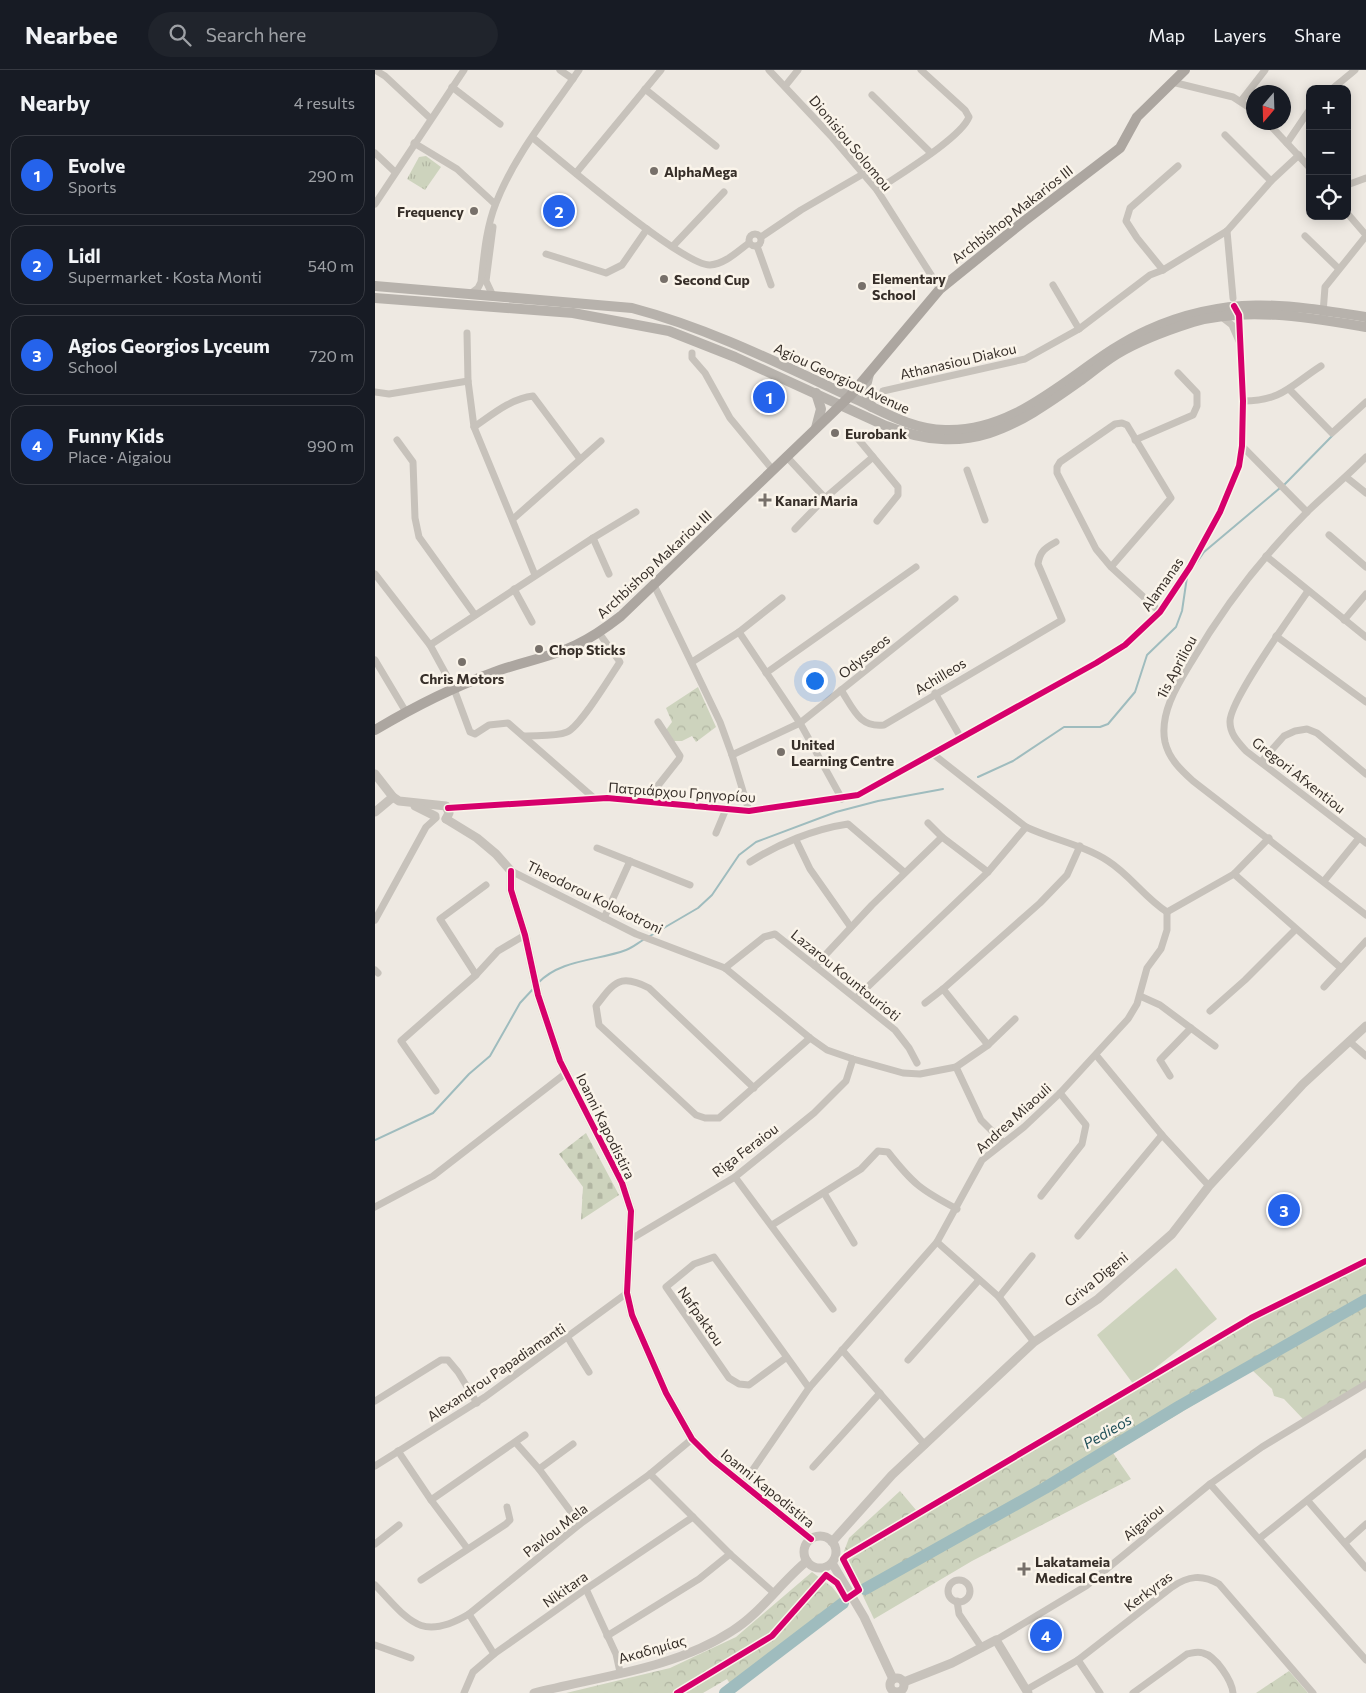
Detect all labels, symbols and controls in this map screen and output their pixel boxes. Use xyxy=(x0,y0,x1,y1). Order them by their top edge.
search box xyxy=(148,12,498,57)
text: Nearbee xyxy=(25,20,118,49)
icon: search xyxy=(166,21,194,49)
text: Search here xyxy=(206,23,306,46)
text: Map xyxy=(1148,24,1185,46)
text: Layers xyxy=(1213,24,1266,46)
text: Share xyxy=(1294,24,1341,46)
north arrow xyxy=(1246,85,1291,130)
map controls xyxy=(1306,85,1351,220)
button: + xyxy=(1306,85,1351,130)
text: Nearby xyxy=(20,90,90,115)
street label: Dionisiou Solomou xyxy=(806,92,896,194)
text: 4 results xyxy=(294,93,355,112)
button: − xyxy=(1306,130,1351,175)
text: Evolve xyxy=(68,154,125,177)
street label: Archbishop Makarios III xyxy=(948,161,1076,267)
place label: AlphaMega xyxy=(664,163,737,180)
marker: AlphaMega xyxy=(648,165,660,177)
text: 1 xyxy=(33,166,41,185)
text: 290 m xyxy=(308,166,354,185)
button: locate xyxy=(1306,175,1351,220)
text: Sports xyxy=(68,177,117,196)
pin: 2 xyxy=(543,192,575,230)
place label: Frequency xyxy=(397,203,464,220)
marker: Frequency xyxy=(468,205,480,217)
text: Lidl xyxy=(68,244,101,267)
text: 2 xyxy=(32,256,42,275)
text: 540 m xyxy=(308,256,354,275)
text: Supermarket · Kosta Monti xyxy=(68,267,262,286)
place label: Elementary School xyxy=(872,270,946,303)
place label: Second Cup xyxy=(674,271,750,288)
marker: Second Cup xyxy=(658,273,670,285)
marker: Elementary School xyxy=(856,280,868,292)
text: Agios Georgios Lyceum xyxy=(68,334,270,357)
street label: Agiou Georgiou Avenue xyxy=(771,339,913,417)
street label: Athanasiou Diakou xyxy=(898,339,1018,383)
text: 3 xyxy=(32,346,42,365)
text: 720 m xyxy=(309,346,354,365)
text: School xyxy=(68,357,118,376)
pin: 1 xyxy=(753,378,785,416)
text: Funny Kids xyxy=(68,424,164,447)
place label: Eurobank xyxy=(845,425,907,442)
marker: Eurobank xyxy=(829,427,841,439)
text: 4 xyxy=(32,436,42,455)
text: 990 m xyxy=(307,436,354,455)
text: Place · Aigaiou xyxy=(68,447,171,466)
place label: Kanari Maria xyxy=(775,492,858,509)
marker: Kanari Maria xyxy=(759,494,771,506)
street label: Archbishop Makariou III xyxy=(593,506,715,622)
street label: Alamanas xyxy=(1137,554,1187,614)
street label: Odysseos xyxy=(835,630,893,682)
street label: 1is Apriliou xyxy=(1152,632,1200,702)
place label: Chop Sticks xyxy=(549,641,626,658)
marker: Chop Sticks xyxy=(533,643,545,655)
street label: Achilleos xyxy=(911,654,969,698)
marker: Chris Motors xyxy=(456,656,468,668)
your location xyxy=(802,668,828,694)
place label: Chris Motors xyxy=(420,670,505,687)
street label: Gregori Afxentiou xyxy=(1249,733,1349,817)
place label: United Learning Centre xyxy=(791,736,894,769)
marker: United Learning Centre xyxy=(775,746,787,758)
street label: Πατριάρχου Γρηγορίου xyxy=(608,778,756,806)
street label: Theodorou Kolokotroni xyxy=(524,857,666,937)
street label: Lazarou Kountourioti xyxy=(788,926,904,1024)
street label: Ioanni Kapodistira xyxy=(573,1070,639,1182)
street label: Andrea Miaouli xyxy=(972,1080,1054,1156)
street label: Riga Feraiou xyxy=(709,1120,781,1180)
pin: 3 xyxy=(1268,1191,1300,1229)
street label: Griva Digeni xyxy=(1061,1248,1131,1310)
street label: Nafpaktou xyxy=(674,1283,728,1349)
street label: Alexandrou Papadiamanti xyxy=(424,1319,568,1425)
water label: Pedieos xyxy=(1079,1410,1135,1452)
street label: Ioanni Kapodistira xyxy=(718,1445,818,1531)
street label: Pavlou Mela xyxy=(519,1500,591,1560)
street label: Aigaiou xyxy=(1119,1500,1167,1544)
place label: Lakatameia Medical Centre xyxy=(1035,1553,1132,1586)
marker: Lakatameia Medical Centre xyxy=(1017,1562,1031,1576)
street label: Nikitara xyxy=(539,1567,591,1611)
street label: Kerkyras xyxy=(1121,1567,1175,1615)
pin: 4 xyxy=(1030,1616,1062,1654)
street label: Ακαδημίας xyxy=(616,1631,688,1667)

